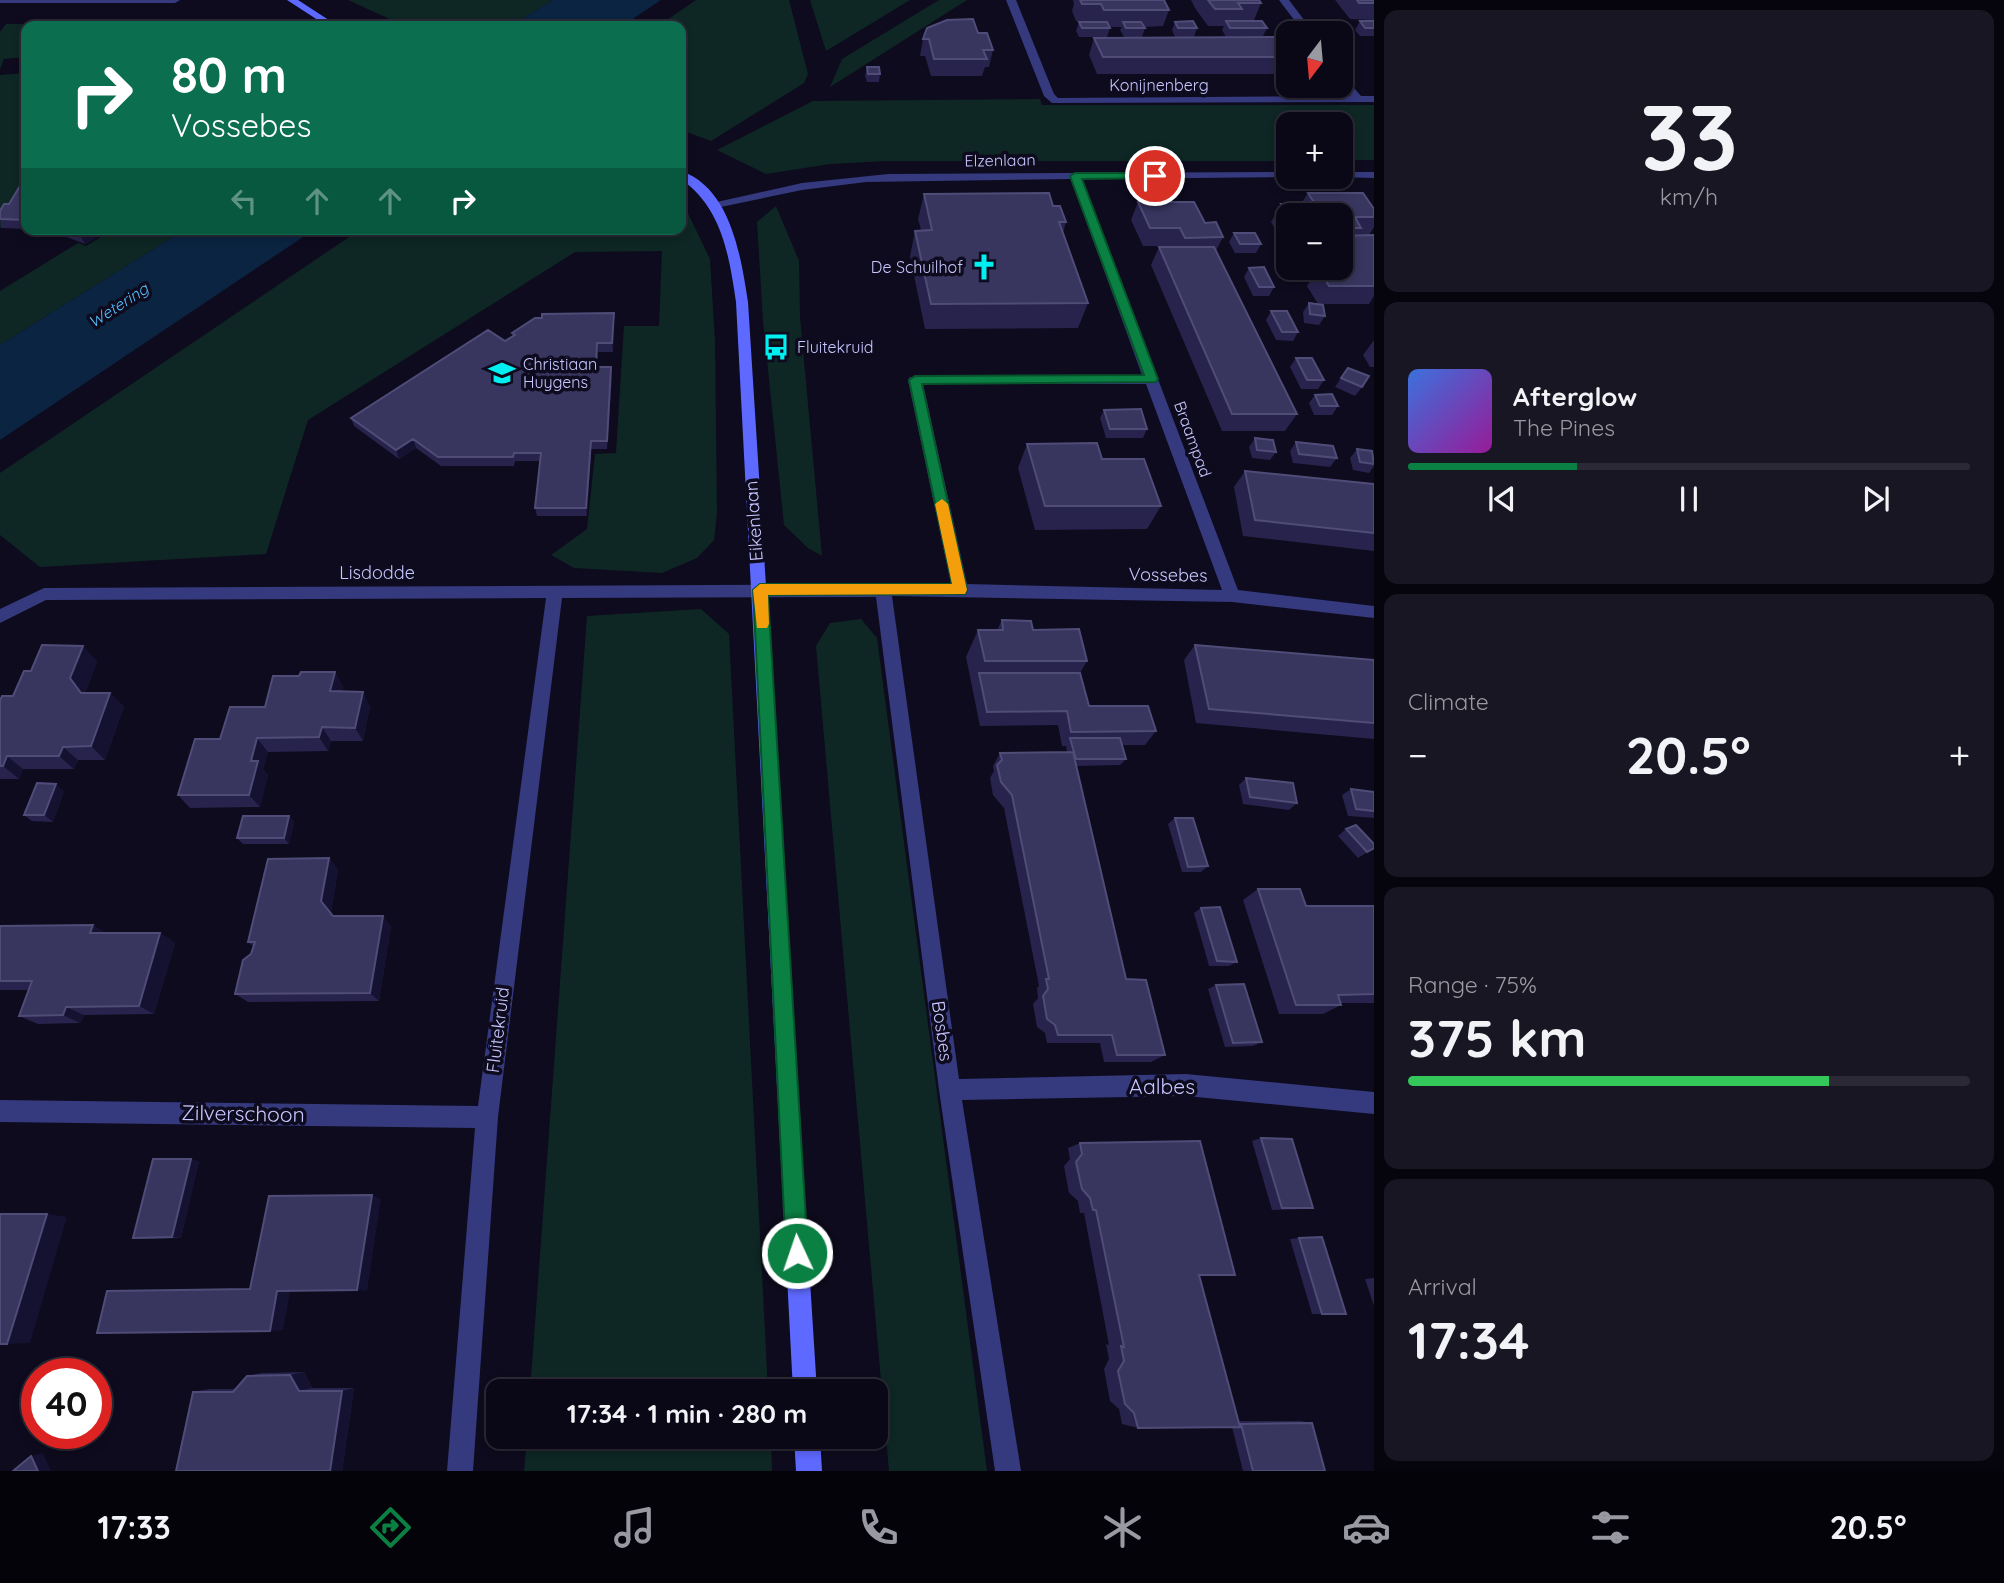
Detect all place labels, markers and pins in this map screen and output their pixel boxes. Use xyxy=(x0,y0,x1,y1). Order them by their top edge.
pin xyxy=(1125,146,1185,206)
church icon: De Schuilhof xyxy=(969,252,999,282)
place label: De Schuilhof xyxy=(871,257,963,277)
bus stop icon: Fluitekruid xyxy=(761,332,791,362)
place label: Fluitekruid xyxy=(797,337,874,357)
place label: Christiaan Huygens xyxy=(523,354,597,392)
school or university icon: Christiaan Huygens xyxy=(487,358,517,388)

